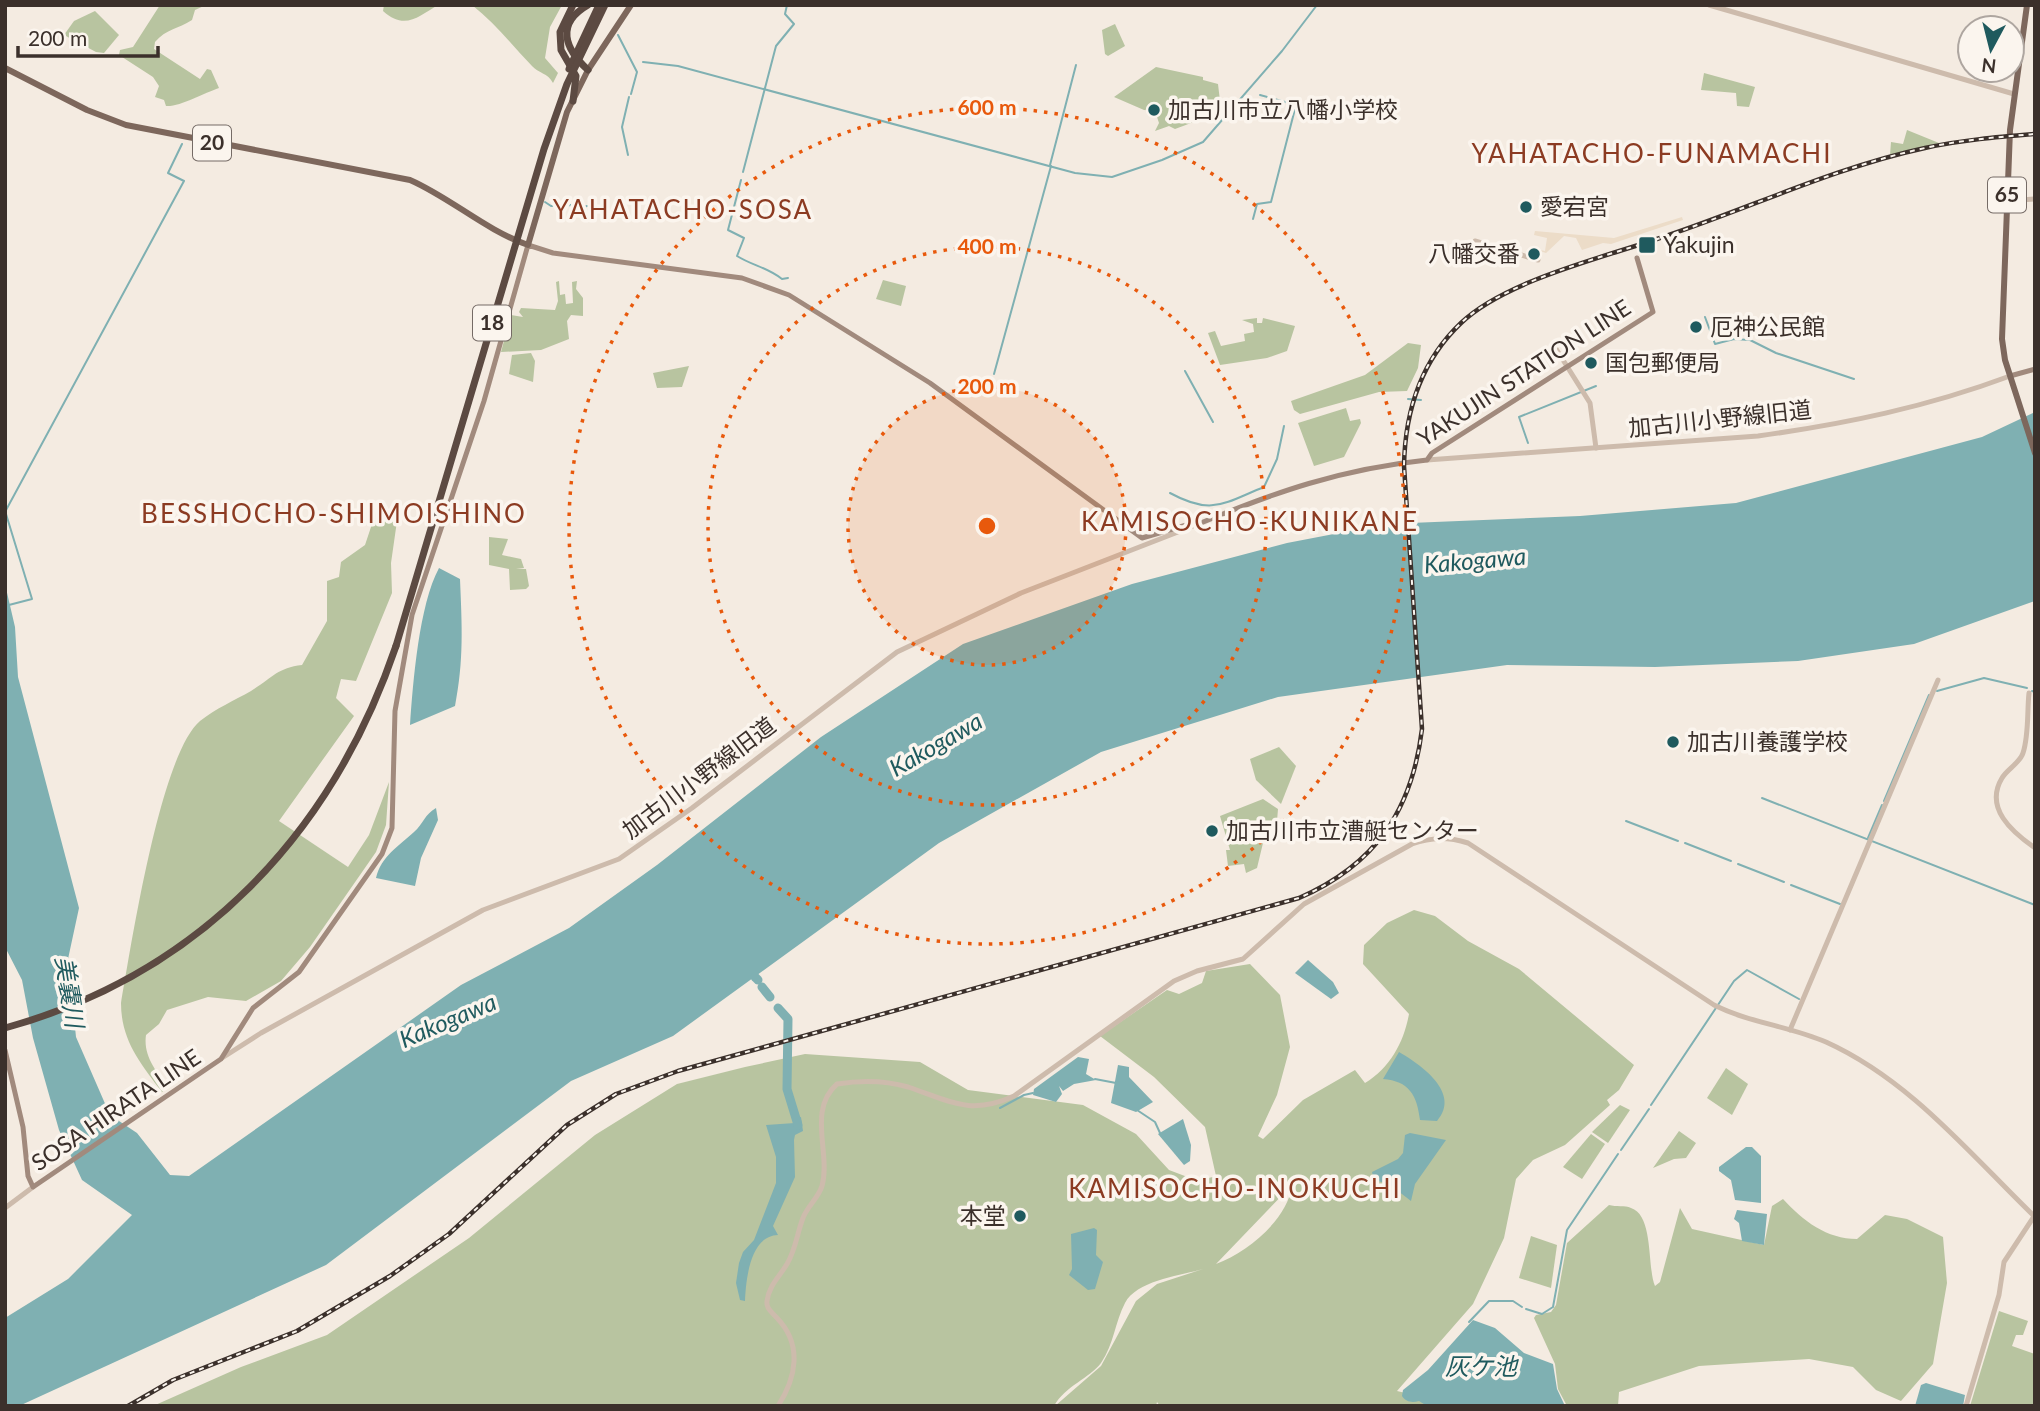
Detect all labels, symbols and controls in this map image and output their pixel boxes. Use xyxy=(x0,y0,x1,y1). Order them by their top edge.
scale bar xyxy=(18,14,158,58)
north arrow xyxy=(1956,14,2026,84)
text: 200 m xyxy=(28,25,87,50)
text: N xyxy=(1980,54,1998,79)
text: 600 m xyxy=(957,94,1017,119)
place label: 加古川市立八幡小学校 xyxy=(1168,95,1398,123)
marker: 加古川市立八幡小学校 xyxy=(1146,102,1162,118)
road number: 20 xyxy=(193,125,231,160)
district label: YAHATACHO-FUNAMACHI xyxy=(1471,137,1833,169)
road number: 65 xyxy=(1988,178,2026,212)
place label: 愛宕宮 xyxy=(1540,192,1609,220)
district label: YAHATACHO-SOSA xyxy=(553,193,813,225)
marker: 愛宕宮 xyxy=(1518,199,1534,215)
place label: Yakujin xyxy=(1663,230,1735,258)
text: 400 m xyxy=(957,233,1017,258)
marker: Yakujin xyxy=(1637,235,1657,255)
place label: 八幡交番 xyxy=(1428,239,1520,267)
marker: 八幡交番 xyxy=(1526,246,1542,262)
street label: YAKUJIN STATION LINE xyxy=(1411,293,1635,452)
road number: 18 xyxy=(473,306,511,340)
place label: 厄神公民館 xyxy=(1710,312,1825,340)
marker: 厄神公民館 xyxy=(1688,319,1704,335)
place label: 国包郵便局 xyxy=(1605,348,1720,376)
marker: 国包郵便局 xyxy=(1583,355,1599,371)
text: 200 m xyxy=(957,373,1017,398)
street label: 加古川小野線旧道 xyxy=(1627,394,1813,442)
district label: BESSHOCHO-SHIMOISHINO xyxy=(141,497,527,529)
district label: KAMISOCHO-KUNIKANE xyxy=(1081,505,1419,537)
centre of rings xyxy=(975,514,999,538)
water label: Kakogawa xyxy=(1423,541,1527,578)
water label: Kakogawa xyxy=(884,706,987,782)
street label: 加古川小野線旧道 xyxy=(616,711,780,844)
place label: 加古川養護学校 xyxy=(1687,727,1848,755)
marker: 加古川養護学校 xyxy=(1665,734,1681,750)
place label: 加古川市立漕艇センター xyxy=(1226,816,1479,844)
marker: 加古川市立漕艇センター xyxy=(1204,823,1220,839)
water label: 美嚢川 xyxy=(51,954,91,1033)
water label: Kakogawa xyxy=(395,986,500,1053)
street label: SOSA HIRATA LINE xyxy=(26,1042,205,1176)
district label: KAMISOCHO-INOKUCHI xyxy=(1068,1172,1402,1204)
place label: 本堂 xyxy=(960,1201,1006,1229)
marker: 本堂 xyxy=(1012,1208,1028,1224)
water label: 灰ケ池 xyxy=(1445,1351,1519,1380)

